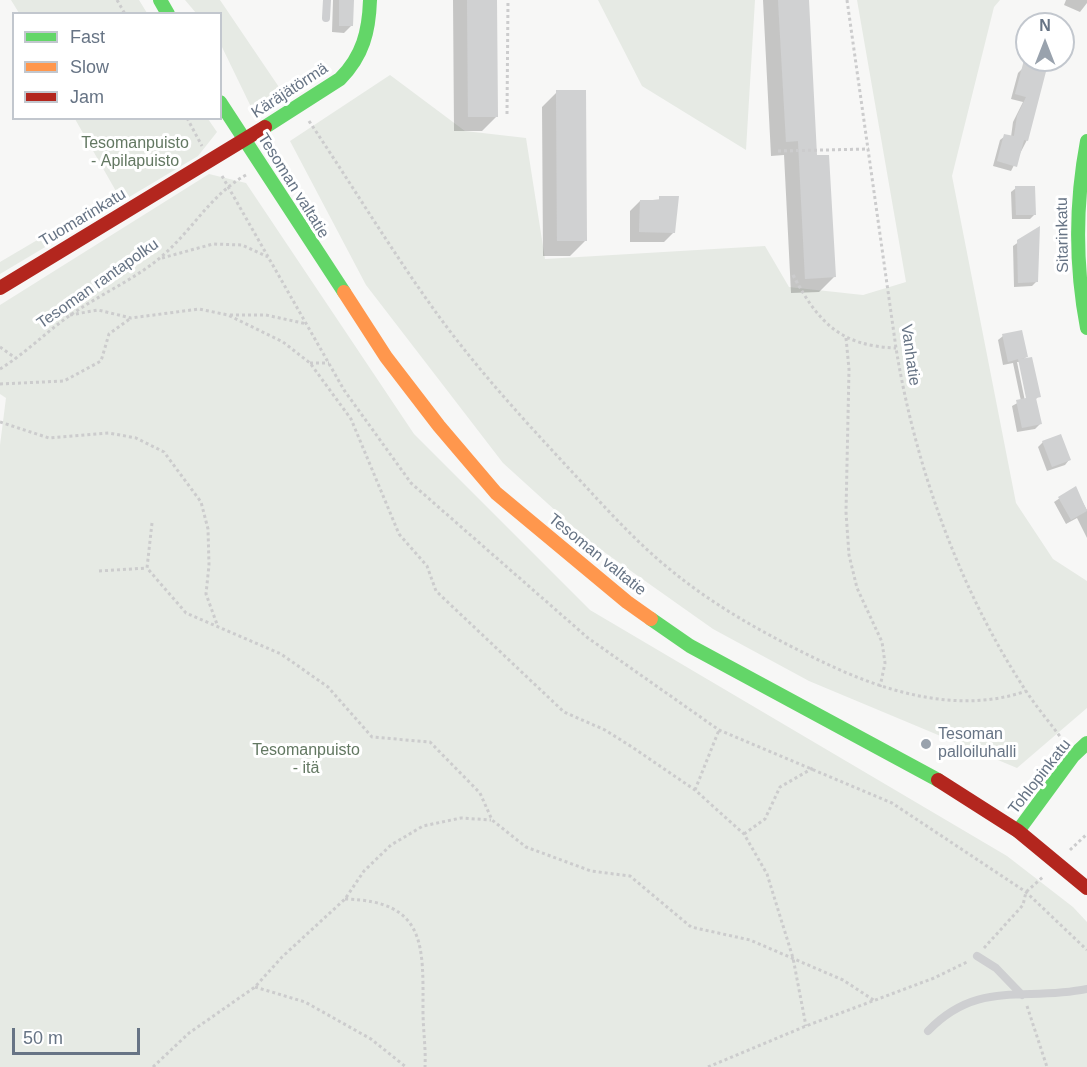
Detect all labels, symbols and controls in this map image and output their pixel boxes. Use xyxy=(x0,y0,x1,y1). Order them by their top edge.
legend xyxy=(12,12,222,120)
north arrow xyxy=(1015,12,1075,72)
text: N xyxy=(1039,17,1051,34)
text: Fast xyxy=(70,27,105,47)
text: Slow xyxy=(70,57,109,77)
street label: Käräjätörmä xyxy=(248,59,332,123)
text: Jam xyxy=(70,87,104,107)
street label: Tesoman valtatie xyxy=(253,130,333,242)
park label: Tesomanpuisto - Apilapuisto xyxy=(81,134,189,172)
street label: Tuomarinkatu xyxy=(36,185,130,251)
street label: Sitarinkatu xyxy=(1053,197,1073,273)
street label: Tesoman rantapolku xyxy=(33,235,163,333)
street label: Vanhatie xyxy=(896,323,924,387)
street label: Tesoman valtatie xyxy=(544,510,650,600)
place label: Tesoman palloiluhalli xyxy=(938,725,1016,763)
street label: Tohlopinkatu xyxy=(1005,736,1075,818)
marker: Tesoman palloiluhalli xyxy=(919,737,933,751)
park label: Tesomanpuisto - itä xyxy=(252,741,360,779)
scale bar xyxy=(15,1016,142,1054)
text: 50 m xyxy=(23,1028,63,1048)

